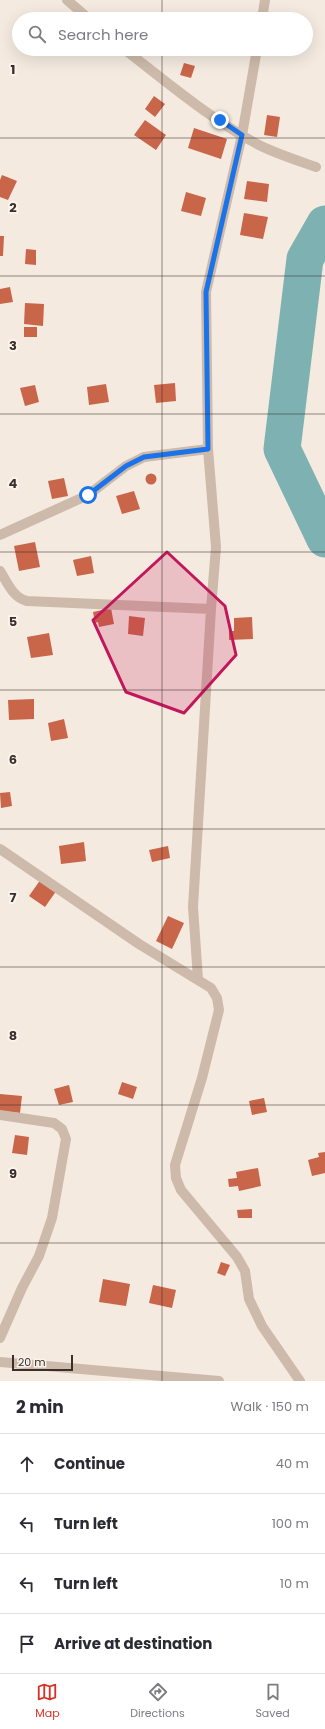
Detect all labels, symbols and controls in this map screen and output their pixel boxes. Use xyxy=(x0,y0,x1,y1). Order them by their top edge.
search box xyxy=(12,12,313,56)
icon: search xyxy=(26,23,48,45)
text: Search here xyxy=(58,24,148,45)
text: 1 xyxy=(11,60,15,79)
route end xyxy=(211,111,229,129)
text: 2 xyxy=(9,198,17,217)
text: 3 xyxy=(9,336,17,355)
text: 4 xyxy=(9,474,18,493)
route start xyxy=(79,486,97,504)
text: 5 xyxy=(9,612,17,631)
text: 6 xyxy=(9,750,17,769)
text: 7 xyxy=(10,888,17,907)
text: 8 xyxy=(9,1026,17,1045)
text: 9 xyxy=(9,1164,17,1183)
scale bar xyxy=(12,1353,73,1372)
text: 20 m xyxy=(18,1354,46,1370)
text: 2 min xyxy=(16,1395,64,1419)
text: Walk · 150 m xyxy=(231,1397,309,1416)
icon: ahead xyxy=(16,1453,38,1475)
text: Continue xyxy=(54,1453,125,1474)
text: 40 m xyxy=(276,1454,309,1473)
icon: left xyxy=(16,1513,38,1535)
text: Turn left xyxy=(54,1513,118,1534)
text: 100 m xyxy=(272,1514,309,1533)
icon: left xyxy=(16,1573,38,1595)
text: Turn left xyxy=(54,1573,118,1594)
text: 10 m xyxy=(280,1574,309,1593)
icon: arrive xyxy=(16,1633,38,1655)
text: Arrive at destination xyxy=(54,1633,212,1654)
tab: Map xyxy=(35,1681,60,1722)
tab: Directions xyxy=(130,1681,185,1722)
tab: Saved xyxy=(255,1681,290,1722)

